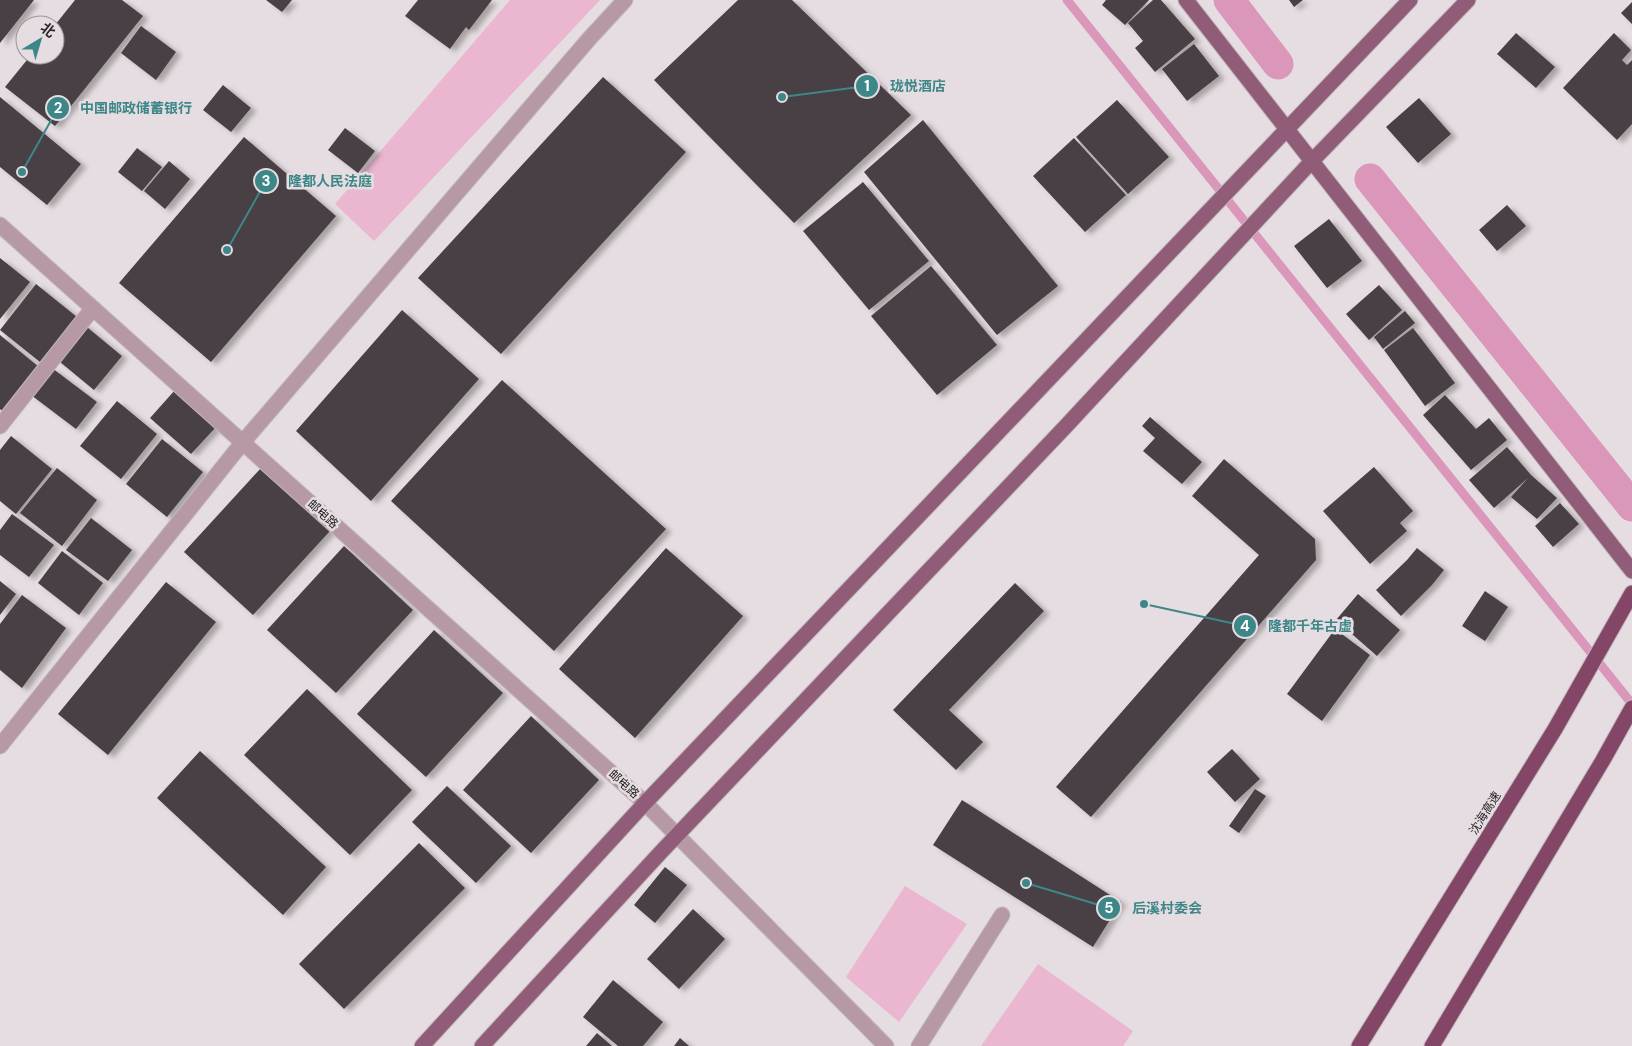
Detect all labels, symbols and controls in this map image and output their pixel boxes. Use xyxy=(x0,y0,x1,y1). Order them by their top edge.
north arrow xyxy=(15,15,65,65)
text: 北 xyxy=(37,18,59,41)
callout: 珑悦酒店 xyxy=(855,71,956,100)
text: 1 xyxy=(864,76,870,96)
text: 珑悦酒店 xyxy=(890,77,946,95)
callout: 中国邮政储蓄银行 xyxy=(45,93,202,122)
text: 2 xyxy=(54,98,63,118)
text: 中国邮政储蓄银行 xyxy=(80,99,192,117)
callout: 隆都人民法庭 xyxy=(253,167,382,196)
text: 3 xyxy=(261,171,271,191)
text: 隆都人民法庭 xyxy=(288,172,372,190)
street label: 邮电路 xyxy=(304,496,342,532)
callout: 隆都千年古虚 xyxy=(1233,611,1362,640)
text: 4 xyxy=(1240,616,1250,636)
text: 隆都千年古虚 xyxy=(1268,617,1352,635)
street label: 邮电路 xyxy=(605,766,643,802)
street label: 沈海高速 xyxy=(1465,788,1505,838)
callout: 后溪村委会 xyxy=(1097,894,1212,923)
text: 5 xyxy=(1104,898,1114,918)
text: 后溪村委会 xyxy=(1132,899,1202,917)

